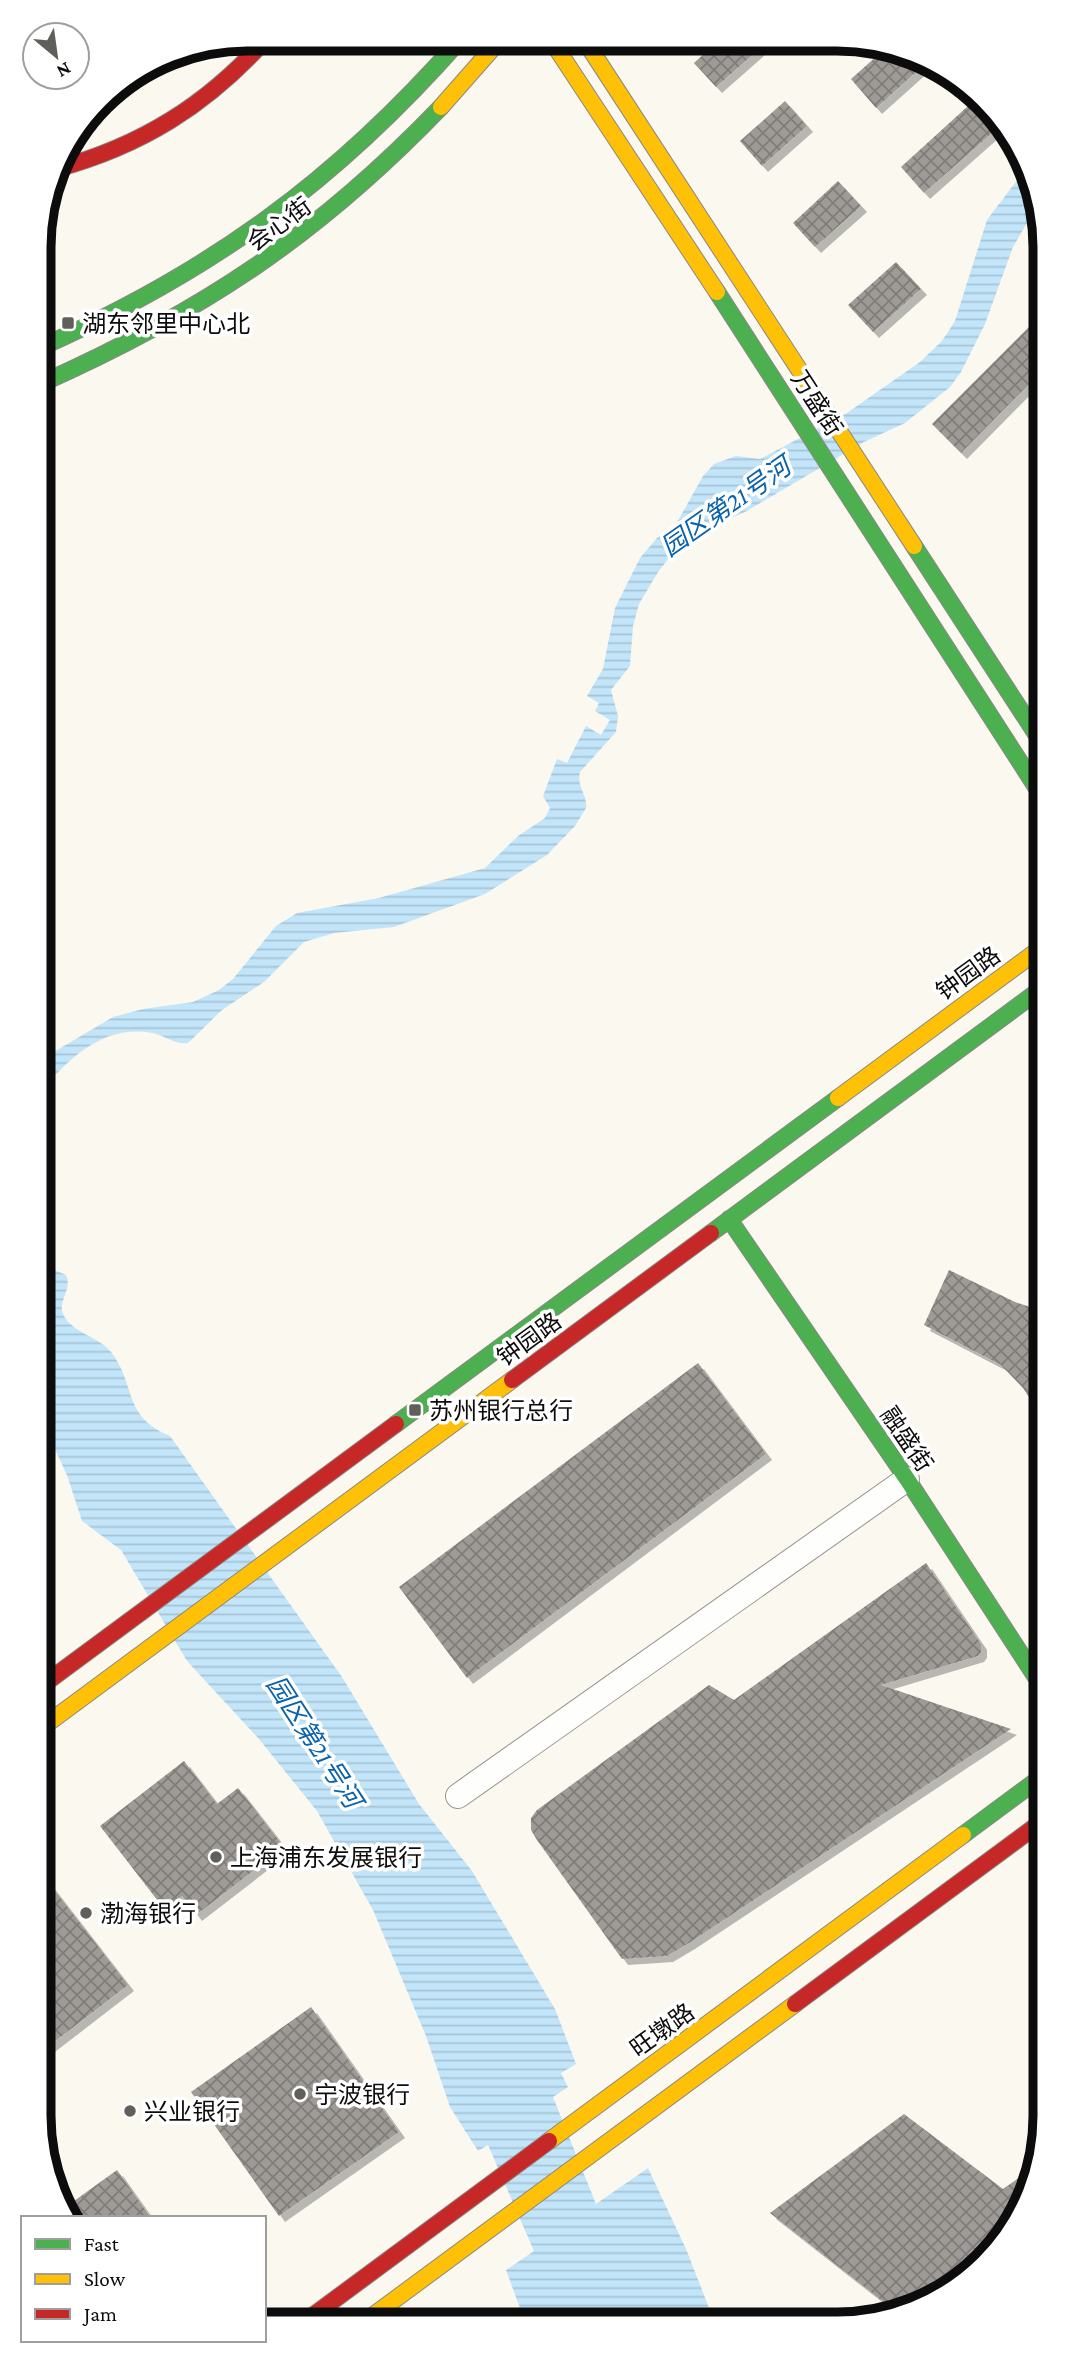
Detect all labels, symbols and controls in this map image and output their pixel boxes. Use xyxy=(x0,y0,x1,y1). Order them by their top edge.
north arrow xyxy=(21,21,91,91)
text: N xyxy=(53,58,75,83)
street label: 会心街 xyxy=(242,192,316,256)
place label: 湖东邻里中心北 xyxy=(82,310,250,337)
marker: 湖东邻里中心北 xyxy=(60,315,76,331)
street label: 万盛街 xyxy=(786,365,848,441)
water label: 园区第21号河 xyxy=(656,449,800,562)
street label: 钟园路 xyxy=(931,941,1005,1005)
street label: 钟园路 xyxy=(492,1307,566,1371)
place label: 苏州银行总行 xyxy=(429,1397,573,1424)
marker: 苏州银行总行 xyxy=(407,1402,423,1418)
street label: 融盛街 xyxy=(876,1402,938,1476)
water label: 园区第21号河 xyxy=(261,1671,370,1817)
place label: 上海浦东发展银行 xyxy=(230,1844,422,1871)
marker: 上海浦东发展银行 xyxy=(208,1849,224,1865)
place label: 渤海银行 xyxy=(100,1900,196,1927)
marker: 渤海银行 xyxy=(78,1905,94,1921)
street label: 旺墩路 xyxy=(625,1998,699,2062)
place label: 宁波银行 xyxy=(314,2081,410,2108)
marker: 宁波银行 xyxy=(292,2086,308,2102)
place label: 兴业银行 xyxy=(144,2098,240,2125)
marker: 兴业银行 xyxy=(122,2103,138,2119)
legend xyxy=(21,2216,266,2342)
text: Fast xyxy=(84,2232,120,2256)
text: Slow xyxy=(84,2267,126,2291)
text: Jam xyxy=(82,2302,117,2326)

